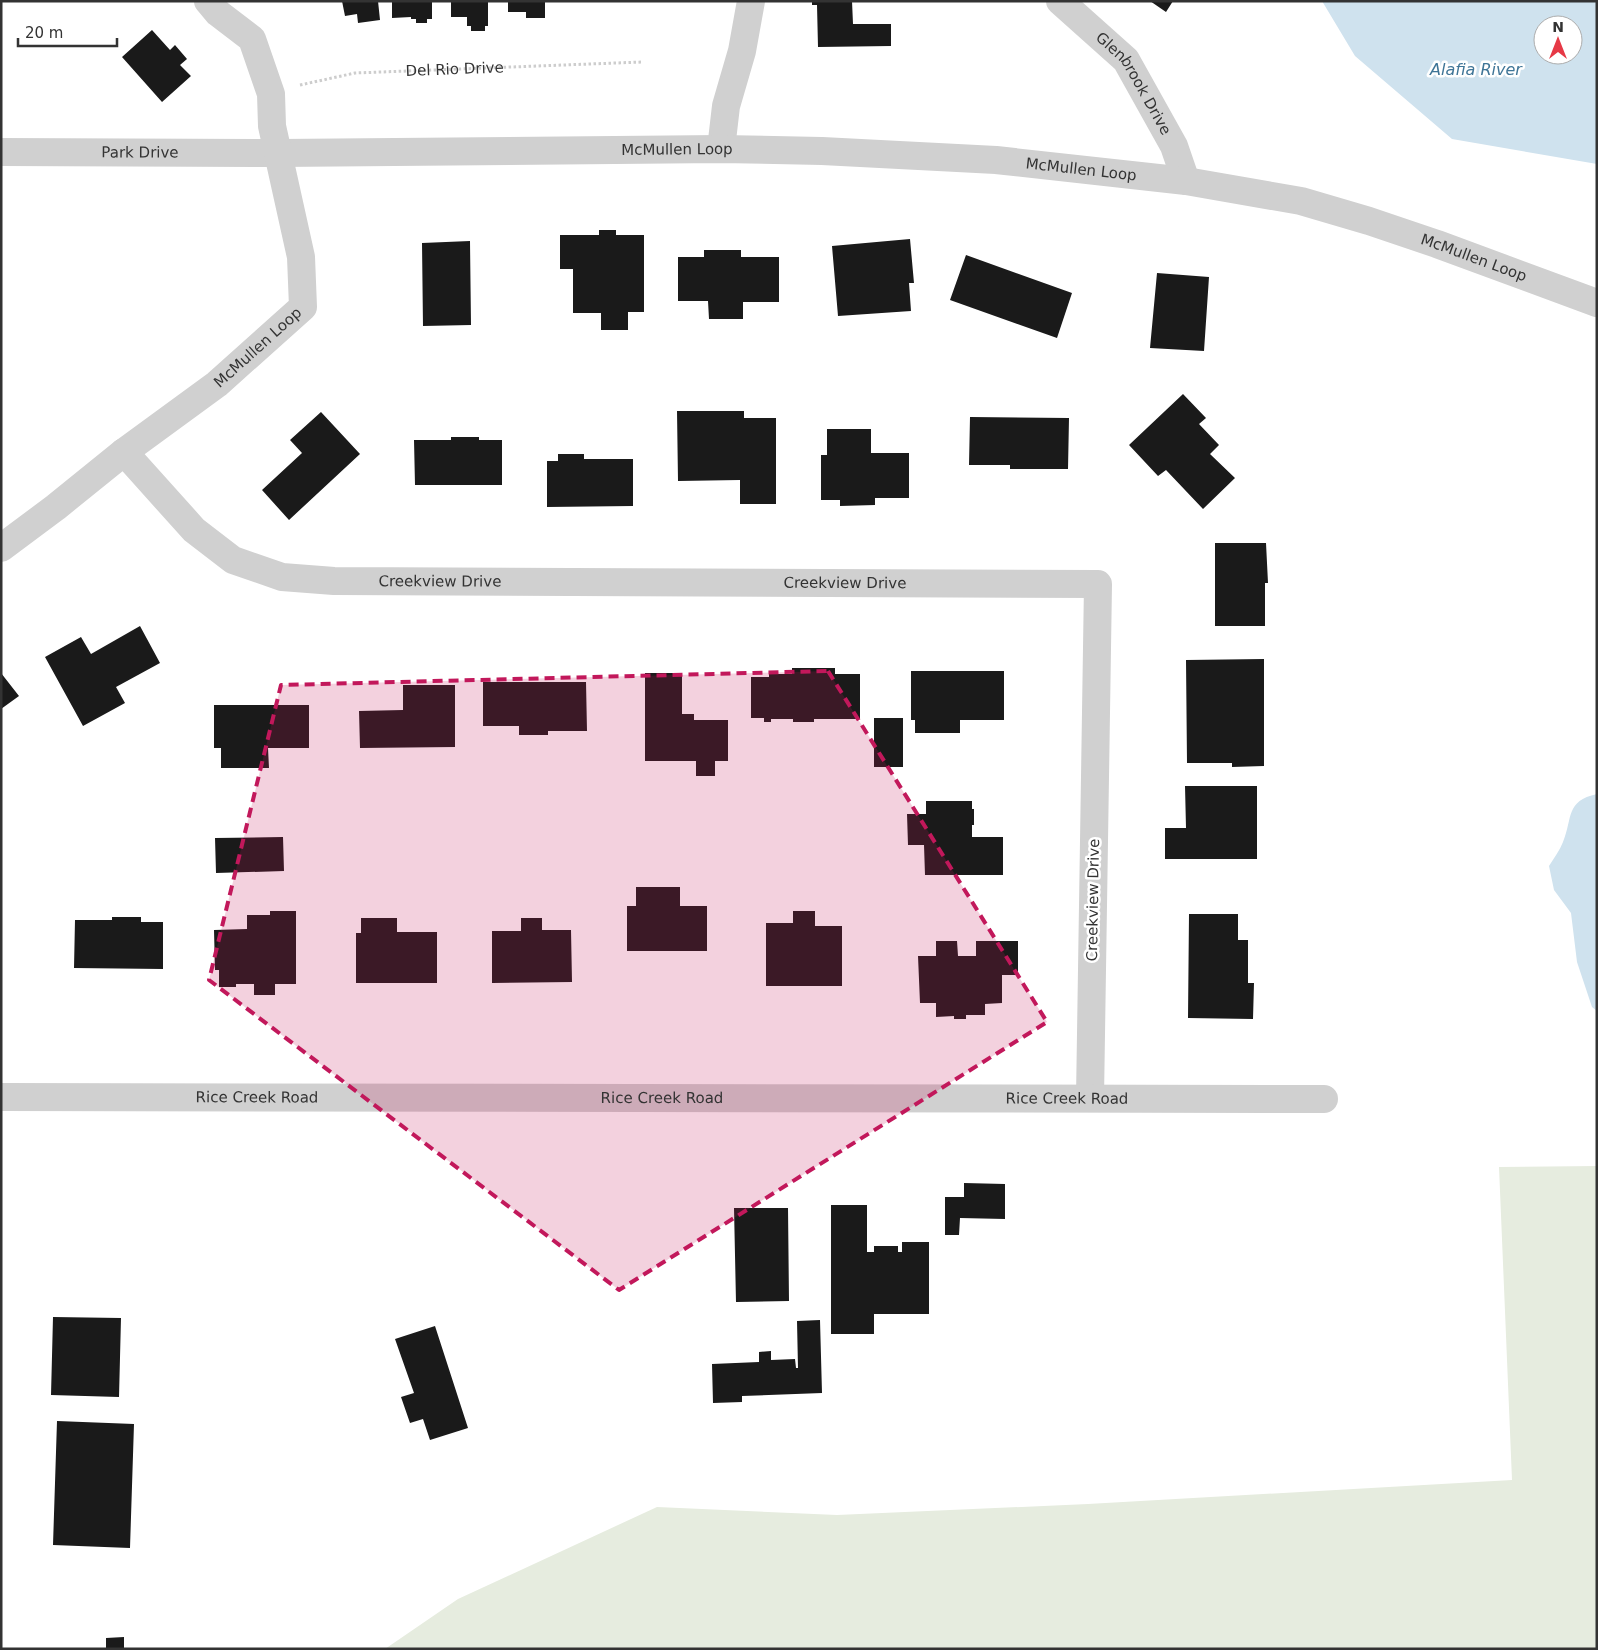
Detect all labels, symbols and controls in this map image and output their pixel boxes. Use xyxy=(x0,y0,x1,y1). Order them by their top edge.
scale bar xyxy=(18,15,116,47)
north arrow xyxy=(1533,15,1583,65)
text: N xyxy=(1552,19,1564,35)
text: 20 m xyxy=(25,24,63,42)
street label: Glenbrook Drive xyxy=(1092,28,1175,138)
street label: Del Rio Drive xyxy=(405,58,504,80)
water label: Alafia River xyxy=(1429,60,1523,79)
street label: McMullen Loop xyxy=(621,140,733,159)
street label: Park Drive xyxy=(101,143,179,162)
street label: McMullen Loop xyxy=(1025,154,1138,184)
street label: McMullen Loop xyxy=(1418,230,1529,285)
street label: McMullen Loop xyxy=(210,304,305,391)
street label: Creekview Drive xyxy=(378,572,501,591)
street label: Creekview Drive xyxy=(783,574,906,592)
street label: Creekview Drive xyxy=(1083,838,1103,962)
street label: Rice Creek Road xyxy=(196,1088,318,1106)
street label: Rice Creek Road xyxy=(601,1089,723,1107)
street label: Rice Creek Road xyxy=(1006,1090,1128,1108)

